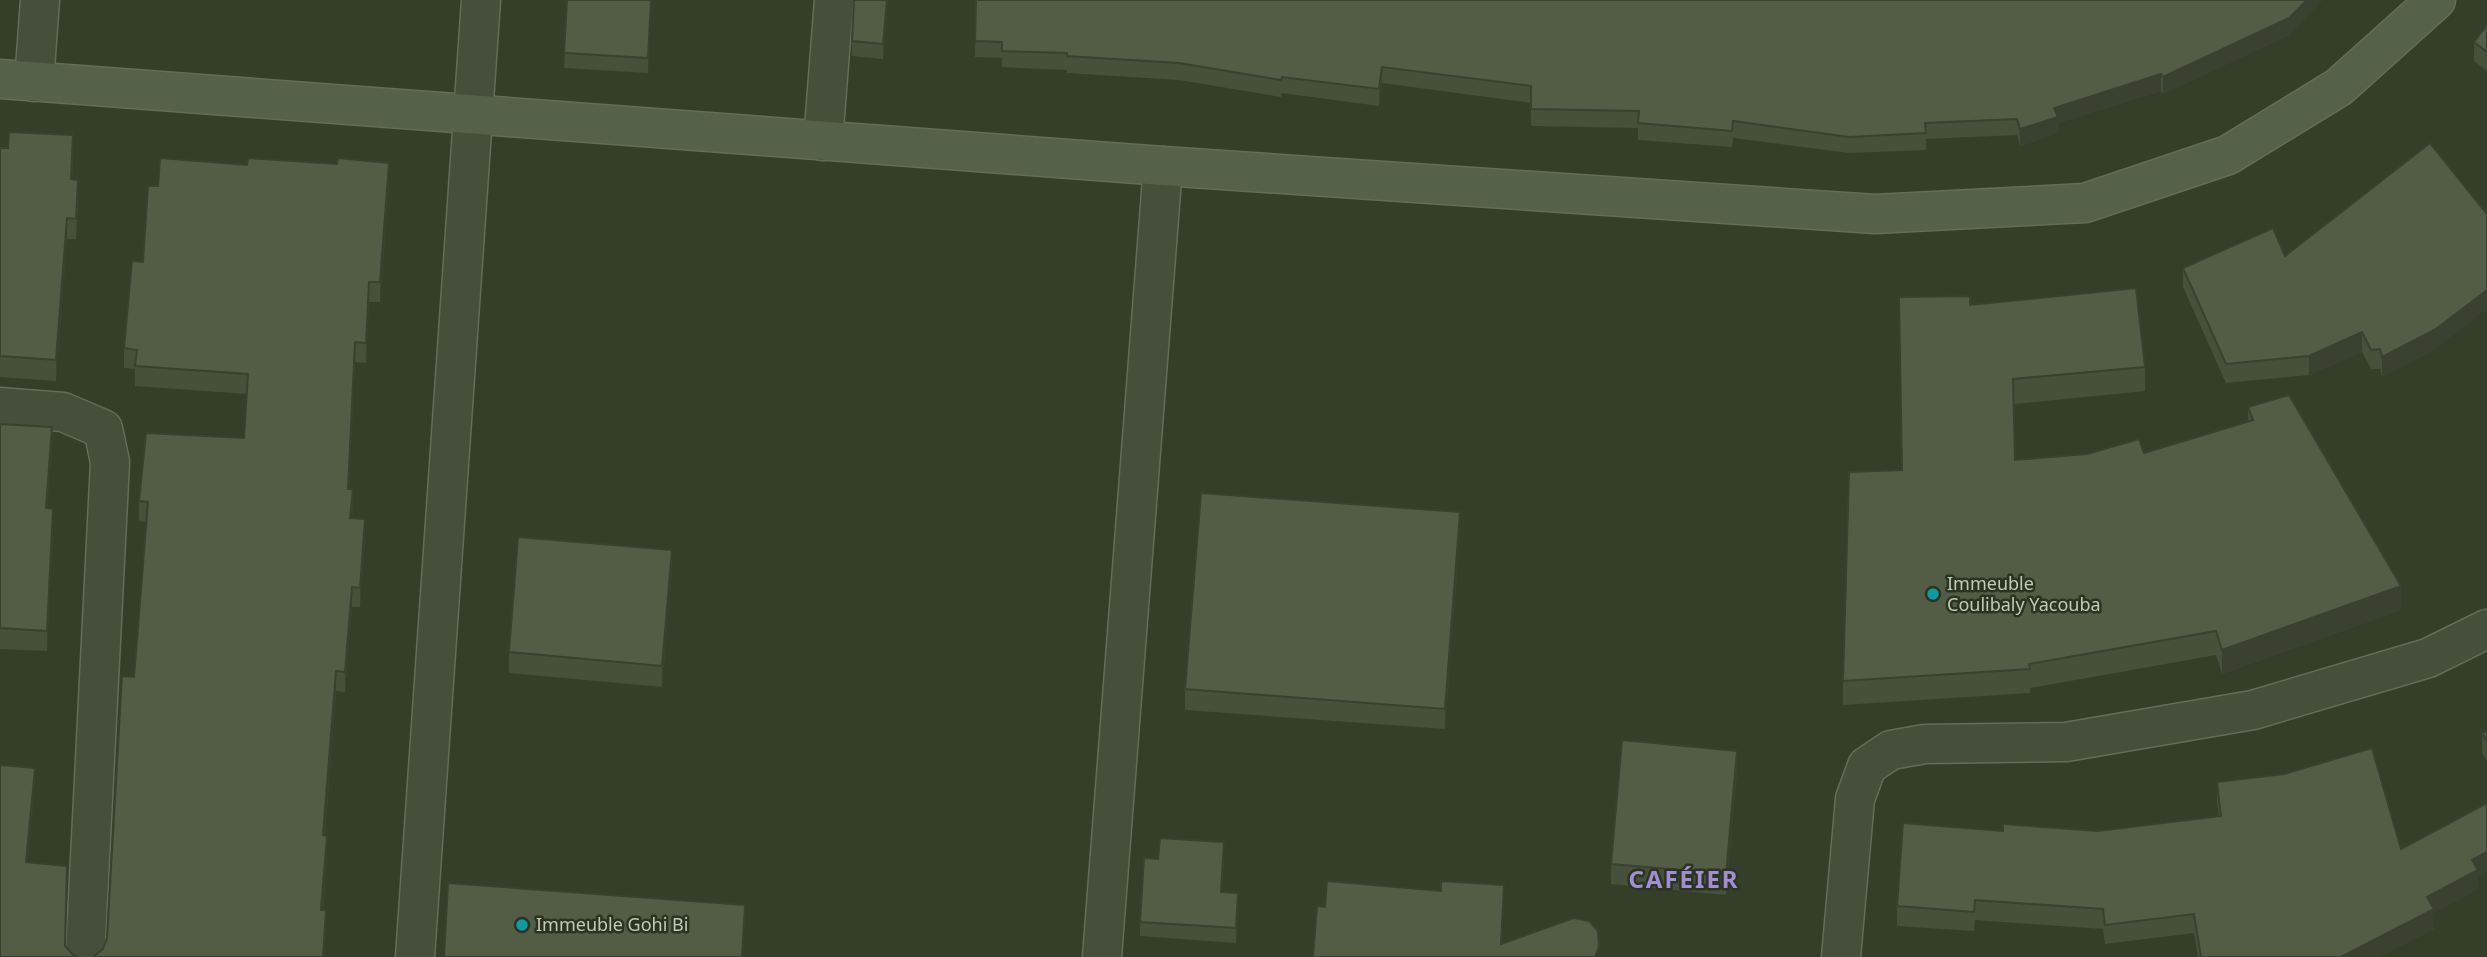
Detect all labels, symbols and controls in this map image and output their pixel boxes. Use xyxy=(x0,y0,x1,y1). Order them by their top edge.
place label: Immeuble Coulibaly Yacouba xyxy=(1947,571,2101,616)
marker: Immeuble Coulibaly Yacouba xyxy=(1925,586,1941,602)
district label: CAFÉIER xyxy=(1628,862,1740,895)
place label: Immeuble Gohi Bi xyxy=(536,912,688,936)
marker: Immeuble Gohi Bi xyxy=(514,917,530,933)

